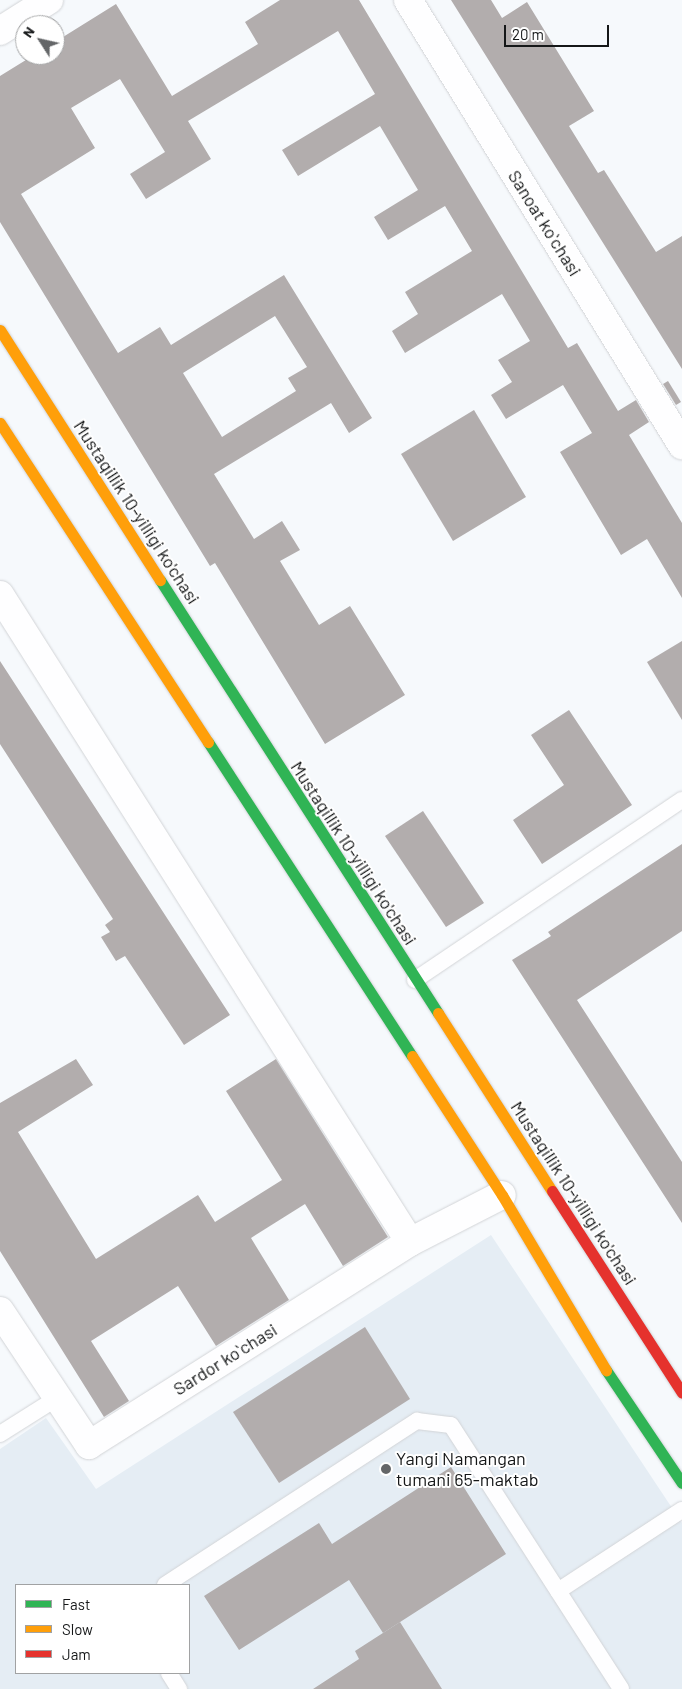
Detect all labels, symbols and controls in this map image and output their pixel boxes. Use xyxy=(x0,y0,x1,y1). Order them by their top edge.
north arrow xyxy=(15,15,65,65)
scale bar xyxy=(507,15,612,47)
text: N xyxy=(18,23,38,40)
text: 20 m xyxy=(512,25,544,43)
street label: Sanoat koʻchasi xyxy=(504,166,586,280)
street label: Mustaqillik 10-yilligi ko'chasi xyxy=(69,416,205,608)
street label: Mustaqillik 10-yilligi ko'chasi xyxy=(286,757,422,949)
street label: Mustaqillik 10-yilligi ko'chasi xyxy=(506,1097,642,1289)
street label: Sardor koʻchasi xyxy=(169,1318,281,1400)
place label: Yangi Namangan tumani 65-maktab xyxy=(396,1448,538,1490)
marker: Yangi Namangan tumani 65-maktab xyxy=(380,1463,392,1475)
legend xyxy=(15,1584,190,1674)
text: Fast xyxy=(62,1595,90,1613)
text: Slow xyxy=(62,1620,93,1638)
text: Jam xyxy=(62,1645,91,1663)

